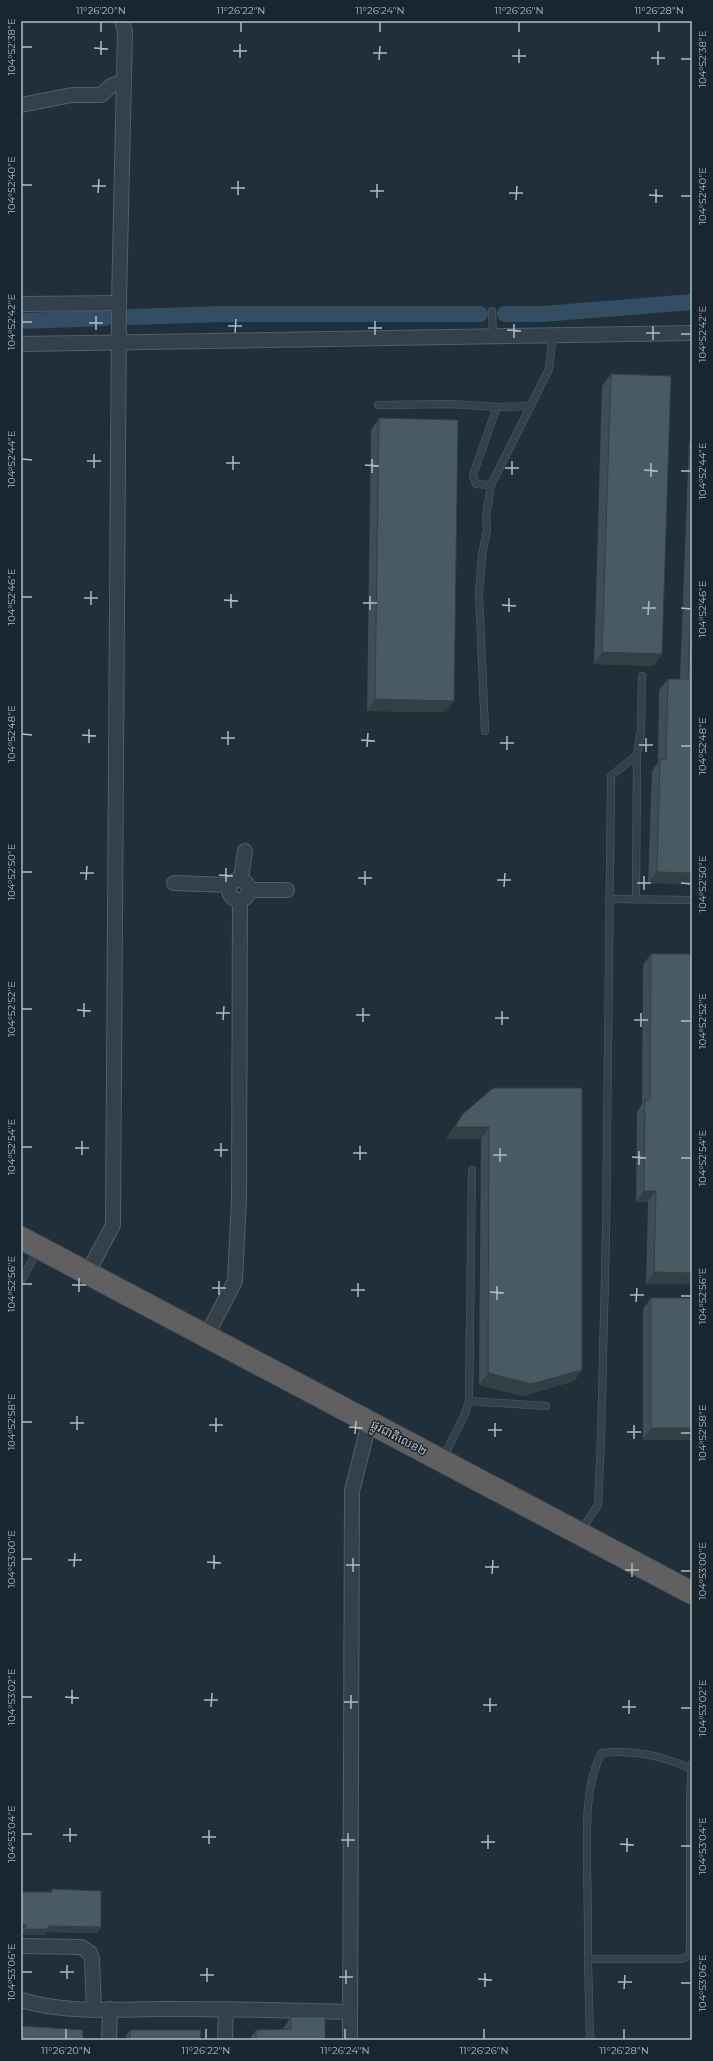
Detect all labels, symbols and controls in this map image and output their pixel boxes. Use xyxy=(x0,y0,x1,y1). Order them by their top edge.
text: 11°26'20"N xyxy=(76,4,126,17)
text: 11°26'22"N xyxy=(217,4,265,17)
text: 11°26'24"N xyxy=(355,4,405,17)
text: 11°26'26"N xyxy=(494,4,544,17)
text: 11°26'28"N xyxy=(634,4,684,17)
text: 104°52'38"E xyxy=(5,18,18,75)
text: 104°52'38"E xyxy=(696,30,709,87)
text: 104°52'40"E xyxy=(5,156,18,214)
text: 104°52'40"E xyxy=(696,167,709,225)
text: 104°52'42"E xyxy=(5,293,18,350)
text: 104°52'42"E xyxy=(696,305,709,362)
text: 104°52'44"E xyxy=(5,430,18,488)
text: 104°52'44"E xyxy=(696,442,709,500)
text: 104°52'46"E xyxy=(5,568,18,625)
text: 104°52'46"E xyxy=(696,580,709,637)
text: 104°52'48"E xyxy=(5,705,18,763)
text: 104°52'48"E xyxy=(696,717,709,775)
text: 104°52'50"E xyxy=(5,843,18,900)
text: 104°52'50"E xyxy=(696,855,709,912)
text: 104°52'52"E xyxy=(5,981,18,1037)
text: 104°52'52"E xyxy=(696,993,709,1049)
text: 104°52'54"E xyxy=(5,1118,18,1175)
text: 104°52'54"E xyxy=(696,1129,709,1186)
text: 104°52'56"E xyxy=(5,1256,18,1312)
text: 104°52'56"E xyxy=(696,1268,709,1324)
text: 104°52'58"E xyxy=(5,1393,18,1450)
text: 104°52'58"E xyxy=(696,1404,709,1461)
street label: ផ្លូវជាតិលេខ២ xyxy=(367,1417,430,1462)
text: 104°53'00"E xyxy=(5,1530,18,1588)
text: 104°53'00"E xyxy=(696,1542,709,1600)
text: 104°53'02"E xyxy=(5,1668,18,1725)
text: 104°53'02"E xyxy=(696,1679,709,1736)
text: 104°53'04"E xyxy=(5,1805,18,1863)
text: 104°53'04"E xyxy=(696,1817,709,1875)
text: 104°53'06"E xyxy=(5,1943,18,2001)
text: 104°53'06"E xyxy=(696,1954,709,2012)
text: 11°26'20"N xyxy=(41,2044,91,2057)
text: 11°26'22"N xyxy=(182,2044,230,2057)
text: 11°26'24"N xyxy=(320,2044,370,2057)
text: 11°26'26"N xyxy=(459,2044,509,2057)
text: 11°26'28"N xyxy=(599,2044,649,2057)

